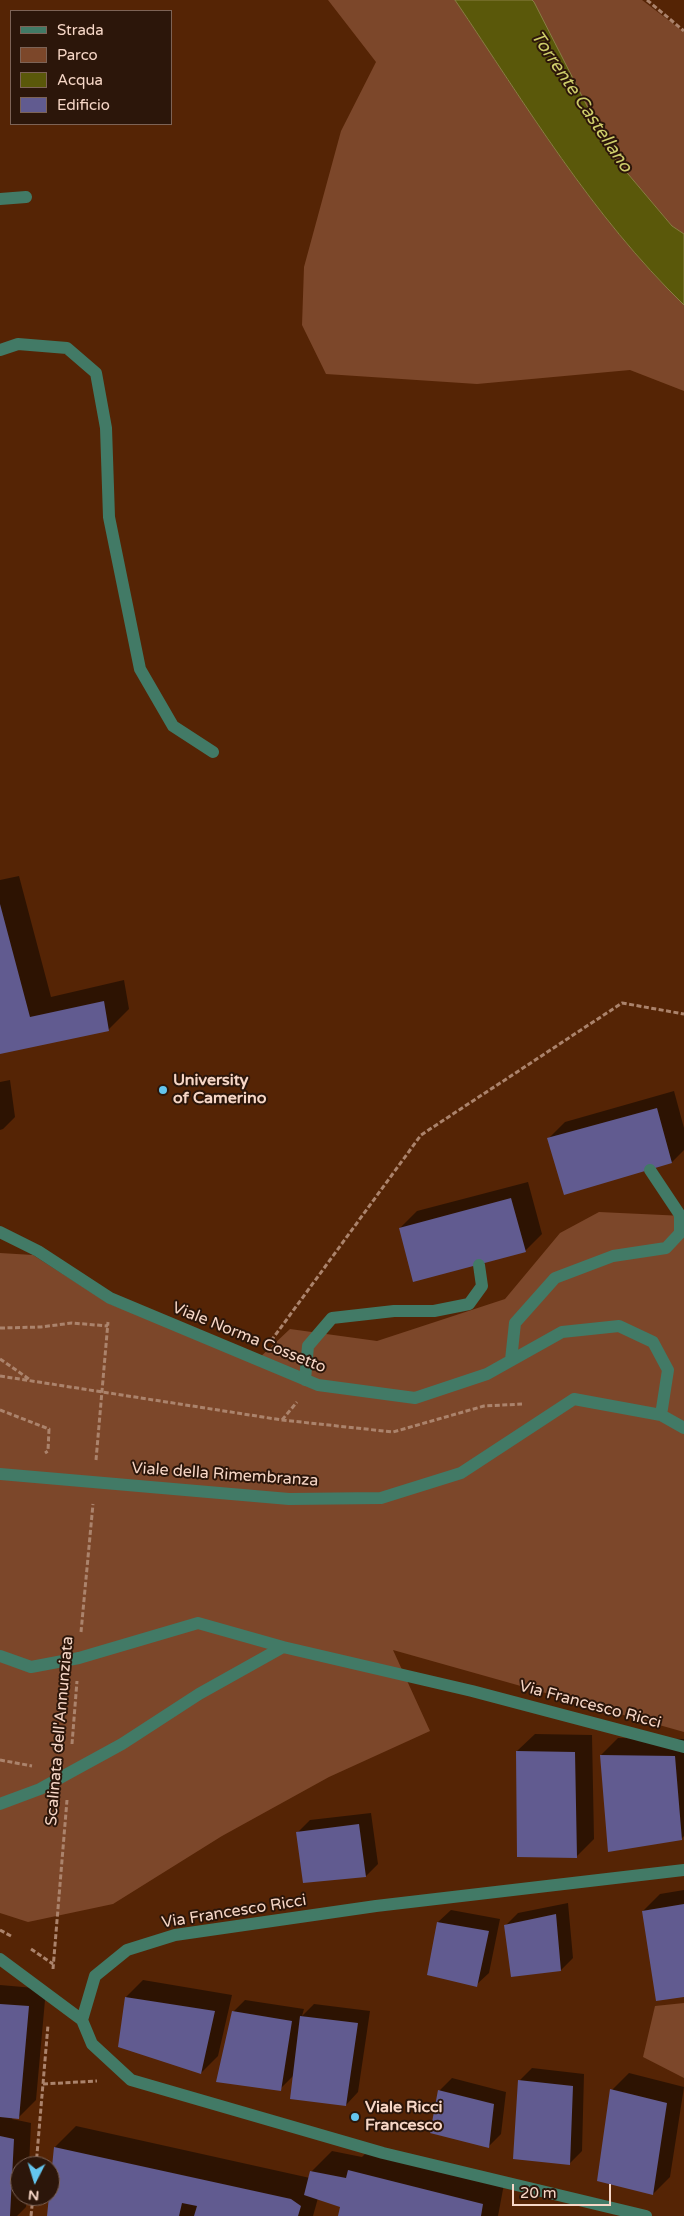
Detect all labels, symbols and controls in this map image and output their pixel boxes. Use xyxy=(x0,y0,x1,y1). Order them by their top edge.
legend xyxy=(10,10,172,125)
text: Strada xyxy=(57,21,104,39)
water label: Torrente Castellano xyxy=(526,27,636,177)
text: Parco xyxy=(57,46,98,64)
text: Acqua xyxy=(57,71,103,89)
text: Edificio xyxy=(57,96,110,114)
place label: University of Camerino xyxy=(173,1071,266,1109)
marker: University of Camerino xyxy=(157,1084,169,1096)
street label: Viale Norma Cossetto xyxy=(169,1298,329,1378)
street label: Viale della Rimembranza xyxy=(131,1459,319,1491)
street label: Scalinata dell'Annunziata xyxy=(42,1635,78,1827)
street label: Via Francesco Ricci xyxy=(517,1677,663,1733)
street label: Via Francesco Ricci xyxy=(160,1891,308,1933)
place label: Viale Ricci Francesco xyxy=(365,2098,443,2136)
marker: Viale Ricci Francesco xyxy=(349,2111,361,2123)
north arrow xyxy=(10,2156,60,2206)
scale bar xyxy=(514,2174,613,2206)
text: 20 m xyxy=(520,2184,557,2202)
text: N xyxy=(27,2186,40,2204)

